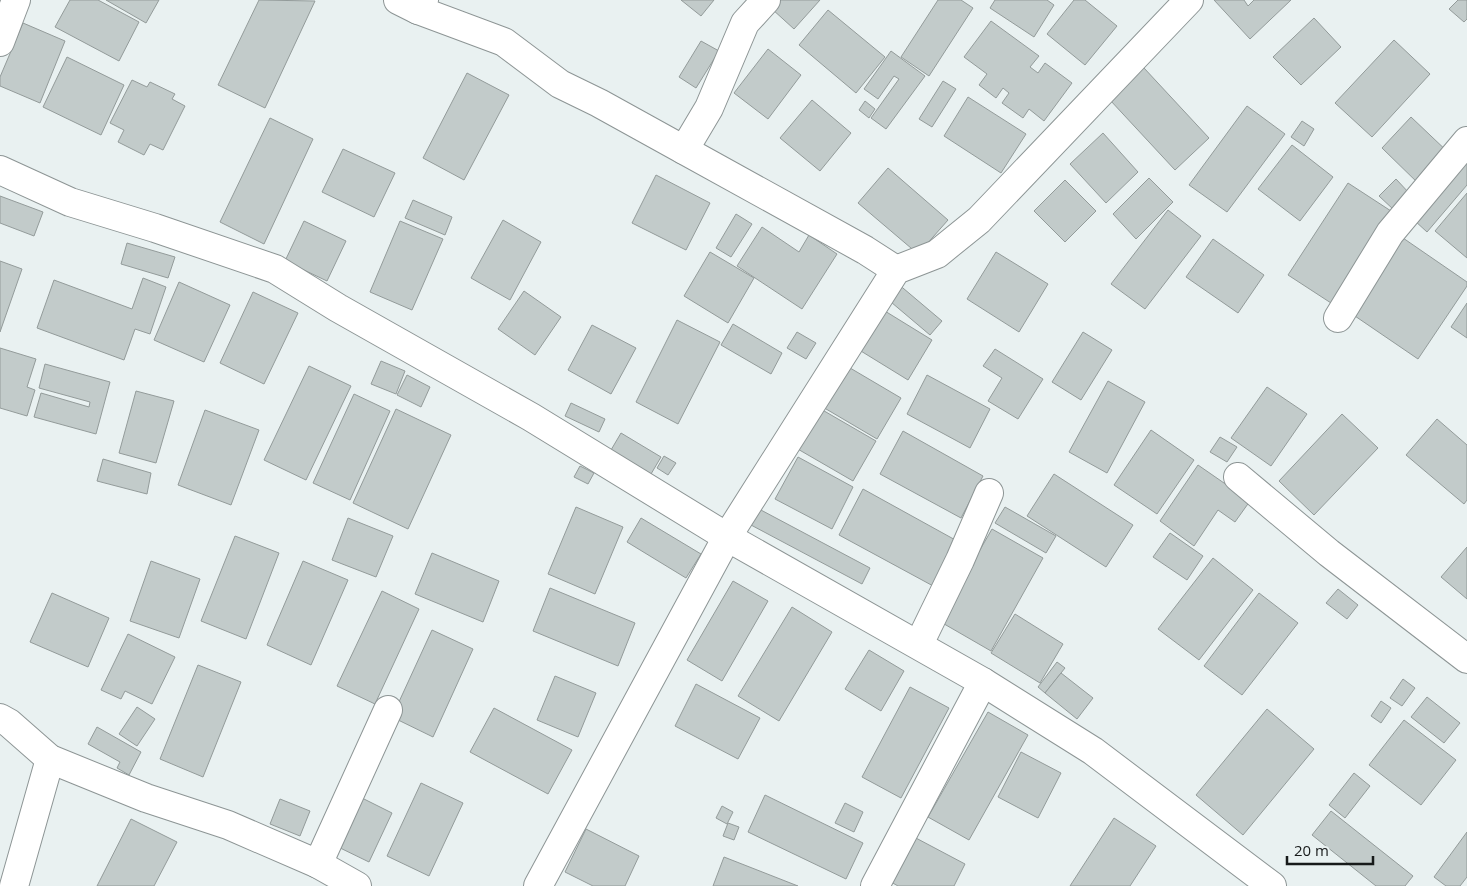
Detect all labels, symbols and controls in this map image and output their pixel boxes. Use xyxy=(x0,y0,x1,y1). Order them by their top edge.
scale bar xyxy=(1287,834,1373,866)
text: 20 m xyxy=(1294,840,1329,860)

